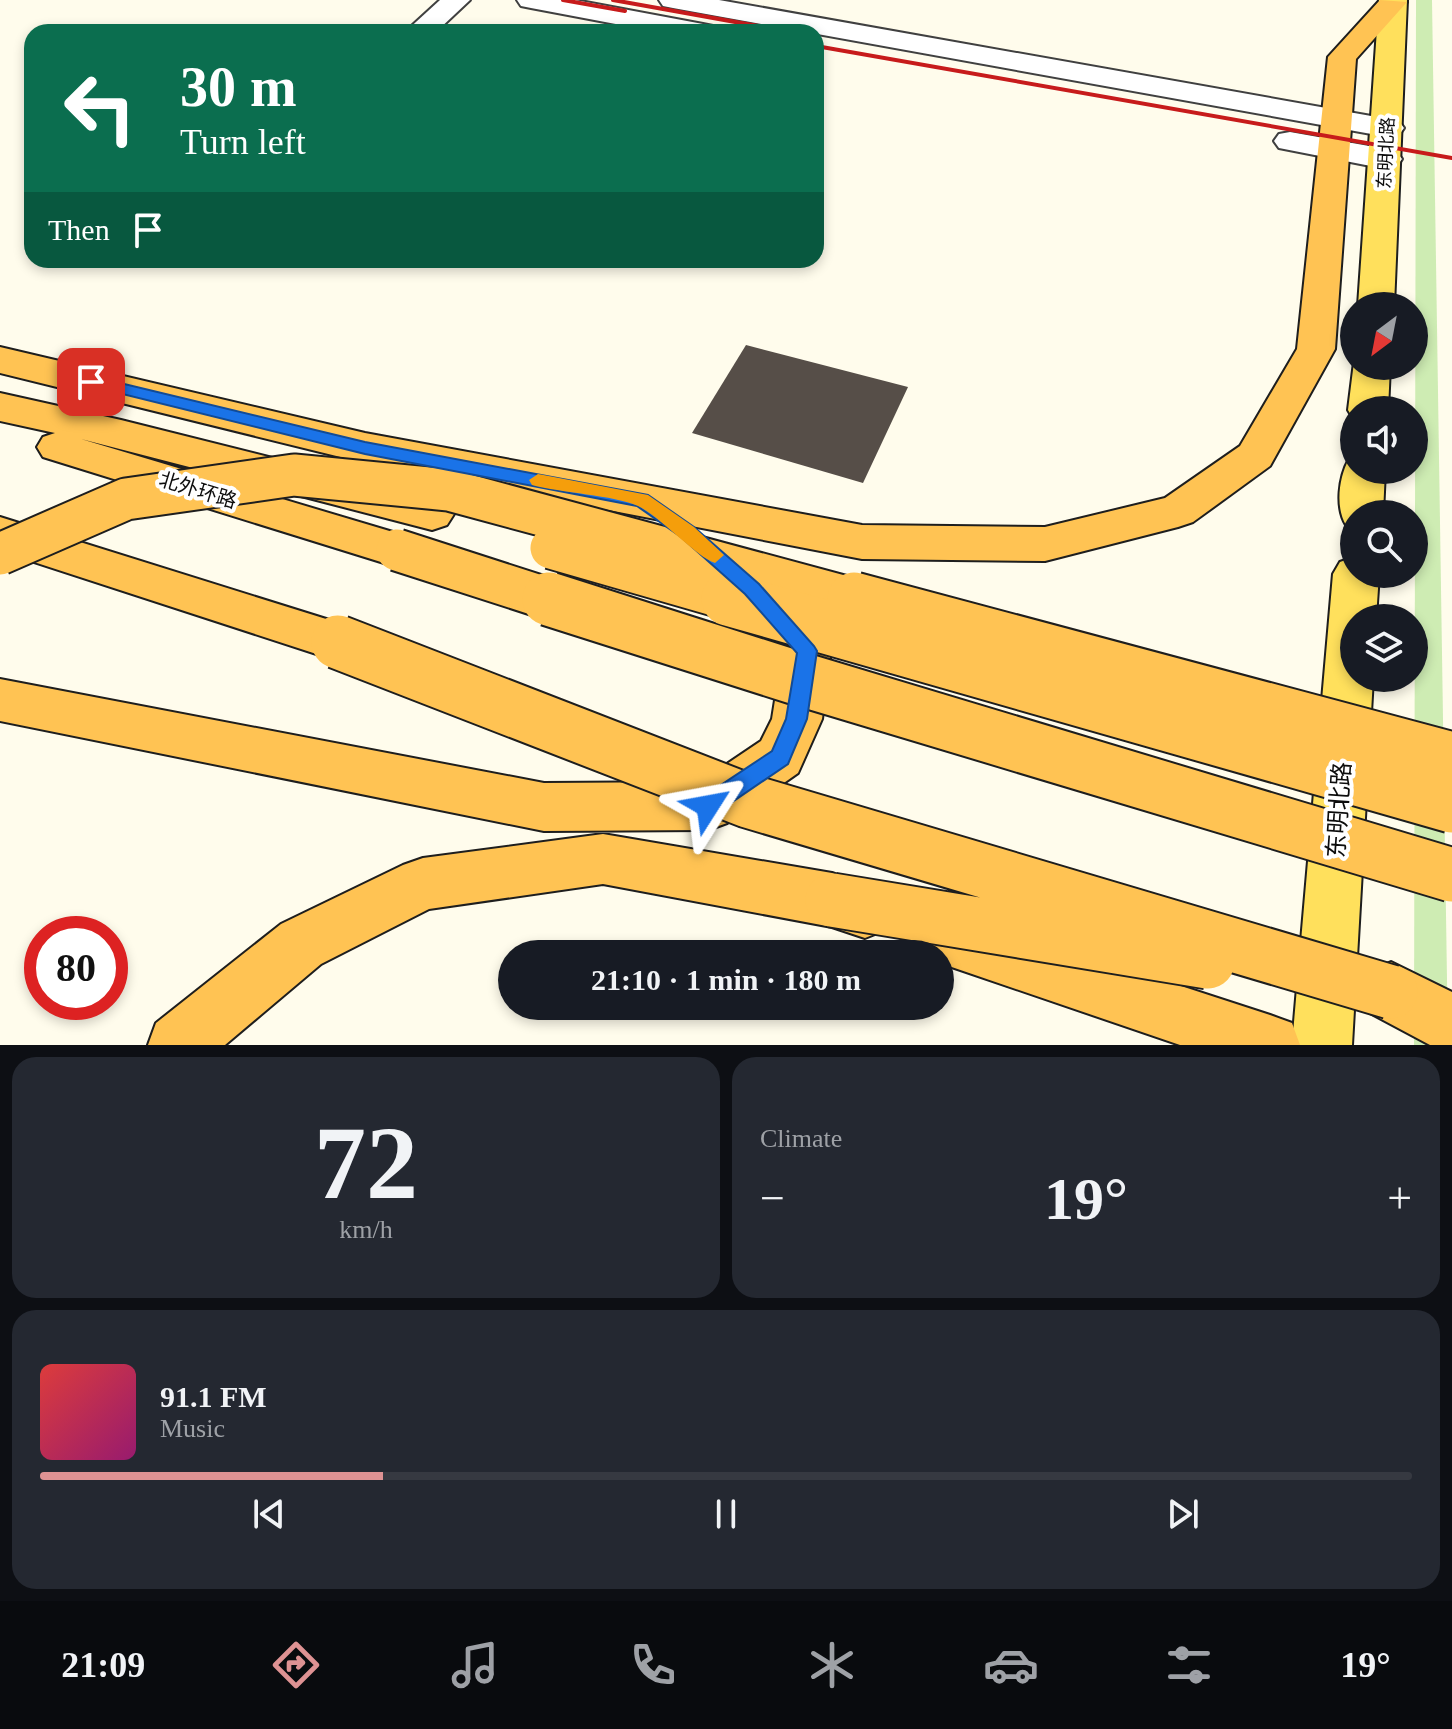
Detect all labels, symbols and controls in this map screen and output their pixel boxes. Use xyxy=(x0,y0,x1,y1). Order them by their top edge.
icon: left xyxy=(48,56,152,160)
text: 30 m xyxy=(180,56,297,118)
street label: 东明北路 xyxy=(1374,117,1398,189)
text: Turn left xyxy=(180,122,306,162)
icon: arrive xyxy=(126,208,170,252)
text: Then xyxy=(48,213,110,246)
north arrow xyxy=(1340,292,1428,380)
map controls xyxy=(1340,292,1428,692)
pin xyxy=(57,348,125,416)
icon: arrive xyxy=(69,360,113,404)
button: sound xyxy=(1340,396,1428,484)
street label: 北外环路 xyxy=(157,468,239,512)
button: search xyxy=(1340,500,1428,588)
button: layers xyxy=(1340,604,1428,692)
street label: 东明北路 xyxy=(1323,761,1355,859)
position arrow xyxy=(666,764,750,848)
speed limit sign: 80 xyxy=(24,916,128,1020)
text: 21:10 · 1 min · 180 m xyxy=(591,963,861,996)
text: 72 xyxy=(314,1105,418,1220)
text: Climate xyxy=(760,1124,842,1153)
text: 19° xyxy=(1044,1166,1128,1232)
text: − xyxy=(760,1174,785,1223)
text: + xyxy=(1387,1174,1412,1223)
text: km/h xyxy=(339,1215,393,1244)
text: 91.1 FM xyxy=(160,1380,267,1413)
text: Music xyxy=(160,1414,225,1443)
icon: previous xyxy=(247,1492,291,1536)
icon: pause xyxy=(704,1492,748,1536)
icon: next xyxy=(1161,1492,1205,1536)
icon: directions xyxy=(268,1637,324,1693)
icon: music xyxy=(447,1637,503,1693)
icon: phone xyxy=(625,1637,681,1693)
icon: climate xyxy=(804,1637,860,1693)
icon: car xyxy=(983,1637,1039,1693)
icon: filters xyxy=(1161,1637,1217,1693)
text: 21:09 xyxy=(61,1645,145,1685)
text: 19° xyxy=(1340,1645,1391,1685)

